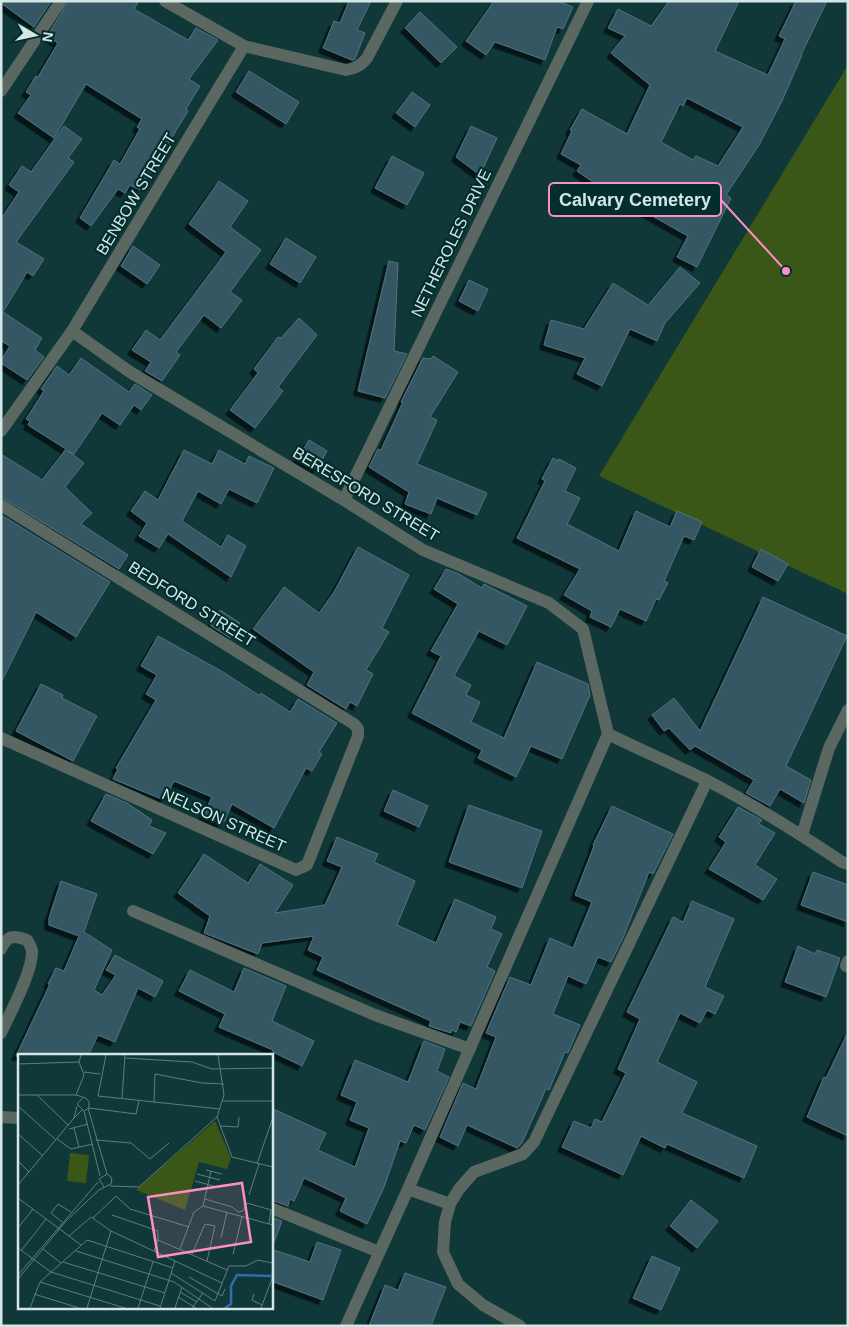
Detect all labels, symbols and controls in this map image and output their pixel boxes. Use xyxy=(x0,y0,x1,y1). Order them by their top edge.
north arrow xyxy=(10,10,60,60)
text: N xyxy=(39,31,57,43)
street label: BENBOW STREET xyxy=(93,130,179,258)
street label: NETHEROLES DRIVE xyxy=(408,167,494,319)
callout: Calvary Cemetery xyxy=(549,183,721,216)
text: Calvary Cemetery xyxy=(559,190,711,210)
street label: BERESFORD STREET xyxy=(290,444,442,544)
street label: BEDFORD STREET xyxy=(126,558,259,650)
street label: NELSON STREET xyxy=(160,785,289,855)
inset map xyxy=(18,1054,272,1310)

